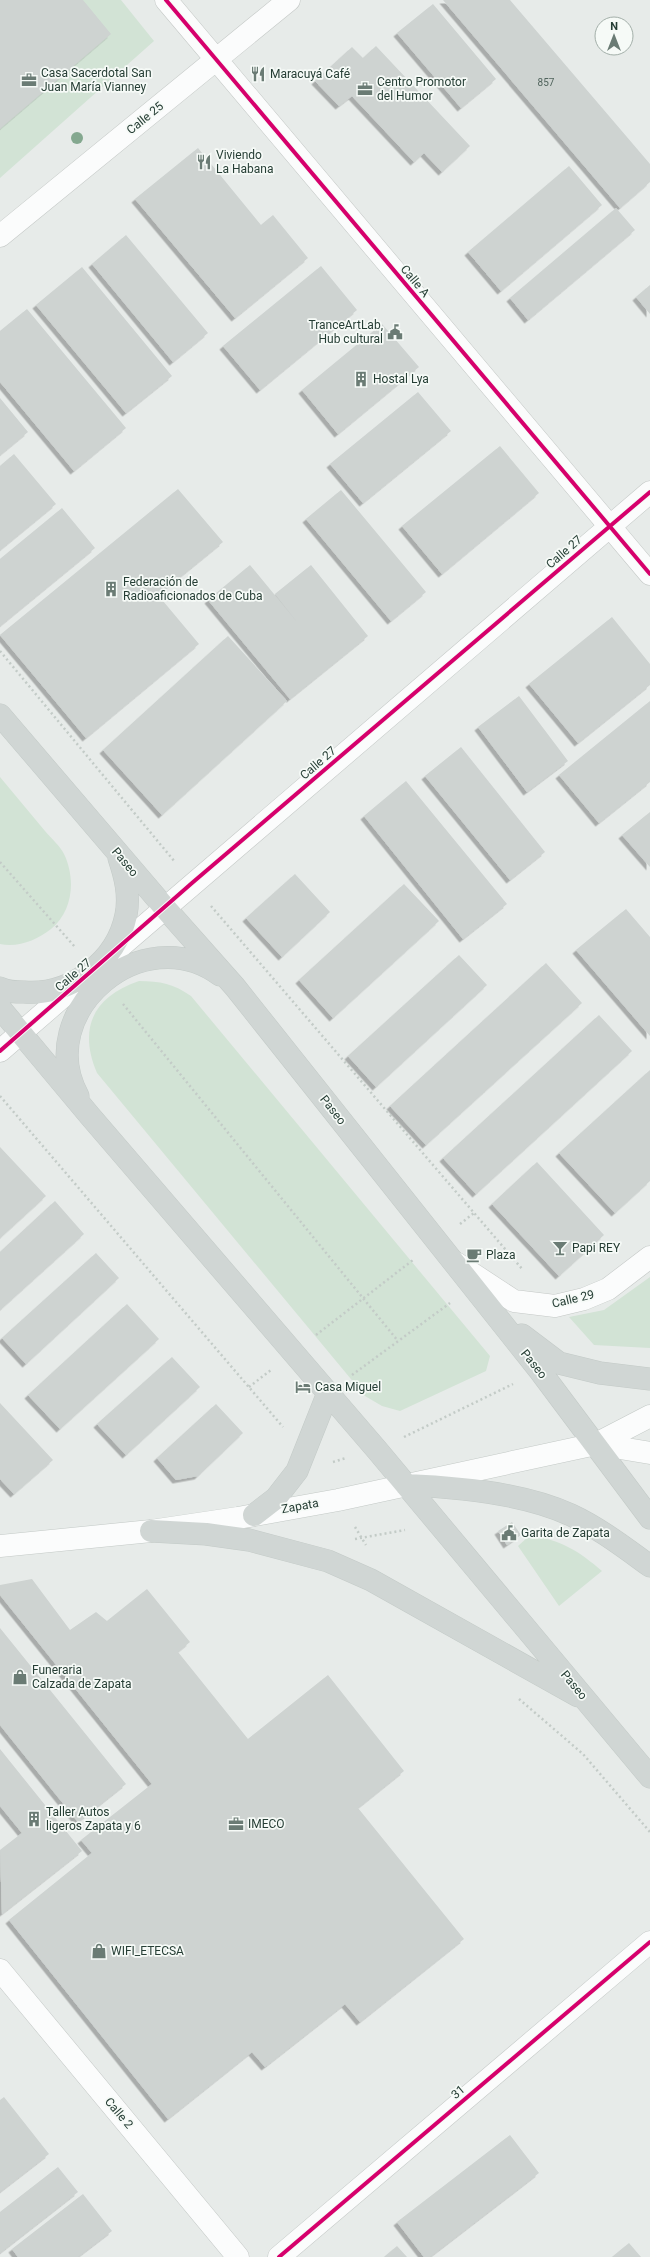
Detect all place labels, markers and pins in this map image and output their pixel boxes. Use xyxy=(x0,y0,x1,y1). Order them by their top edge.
restaurant icon: Maracuyá Café xyxy=(249,65,267,83)
place label: Casa Sacerdotal San Juan María Vianney xyxy=(41,66,152,94)
place label: Maracuyá Café xyxy=(270,67,350,81)
office icon: Casa Sacerdotal San Juan María Vianney xyxy=(20,71,38,89)
place label: Centro Promotor del Humor xyxy=(377,75,466,103)
office icon: Centro Promotor del Humor xyxy=(356,80,374,98)
place label: Viviendo La Habana xyxy=(216,148,273,176)
restaurant icon: Viviendo La Habana xyxy=(195,153,213,171)
place label: TranceArtLab, Hub cultural xyxy=(308,318,383,346)
public building icon: TranceArtLab, Hub cultural xyxy=(386,323,404,341)
building icon: Hostal Lya xyxy=(352,370,370,388)
place label: Hostal Lya xyxy=(373,372,429,386)
place label: Federación de Radioaficionados de Cuba xyxy=(123,575,262,603)
building icon: Federación de Radioaficionados de Cuba xyxy=(102,580,120,598)
bar icon: Papi REY xyxy=(551,1239,569,1257)
place label: Papi REY xyxy=(572,1241,621,1255)
cafe icon: Plaza xyxy=(465,1246,483,1264)
place label: Plaza xyxy=(486,1248,516,1262)
hotel icon: Casa Miguel xyxy=(294,1378,312,1396)
place label: Casa Miguel xyxy=(315,1380,381,1394)
public building icon: Garita de Zapata xyxy=(500,1524,518,1542)
place label: Garita de Zapata xyxy=(521,1526,610,1540)
place label: Funeraria Calzada de Zapata xyxy=(32,1663,132,1691)
shop icon: Funeraria Calzada de Zapata xyxy=(11,1668,29,1686)
place label: Taller Autos ligeros Zapata y 6 xyxy=(46,1805,141,1833)
building icon: Taller Autos ligeros Zapata y 6 xyxy=(25,1810,43,1828)
office icon: IMECO xyxy=(227,1815,245,1833)
place label: IMECO xyxy=(248,1817,285,1831)
shop icon: WIFI_ETECSA xyxy=(90,1942,108,1960)
place label: WIFI_ETECSA xyxy=(111,1944,184,1958)

